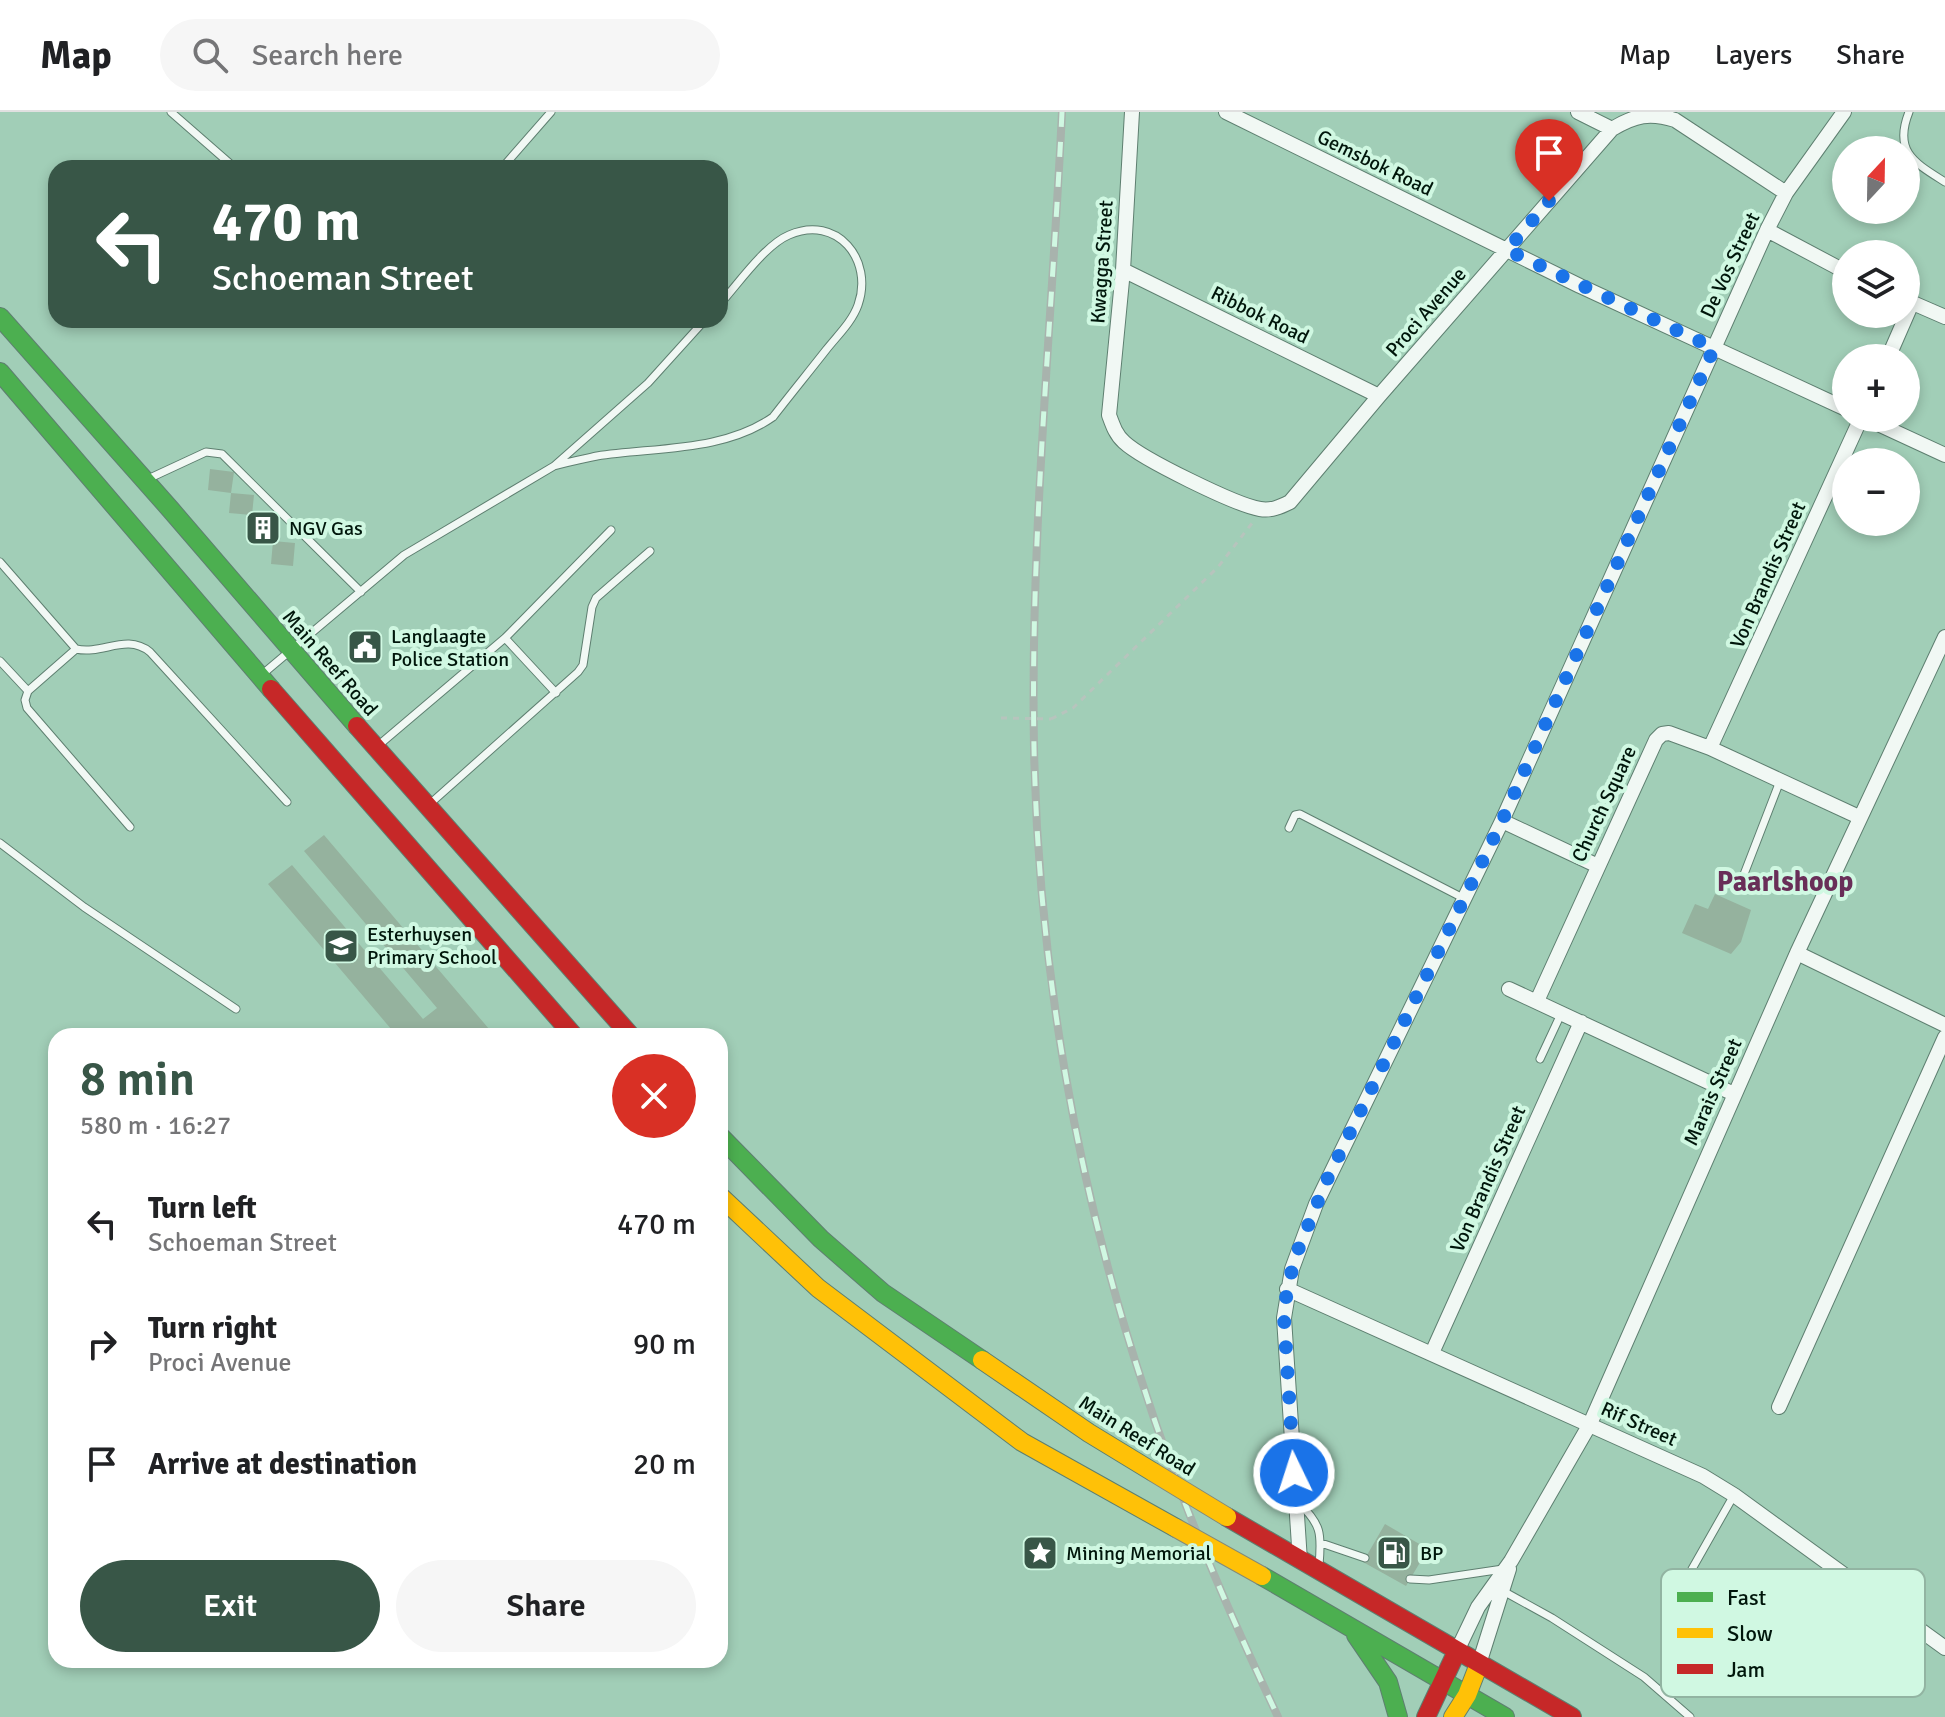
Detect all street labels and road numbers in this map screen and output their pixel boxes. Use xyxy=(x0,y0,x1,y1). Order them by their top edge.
street label: Gemsbok Road xyxy=(1313,124,1437,202)
street label: Kwagga Street xyxy=(1085,199,1119,325)
street label: De Vos Street xyxy=(1695,208,1765,322)
street label: Proci Avenue xyxy=(1380,262,1472,362)
street label: Ribbok Road xyxy=(1207,280,1313,350)
street label: Von Brandis Street xyxy=(1725,498,1811,652)
street label: Main Reef Road xyxy=(277,605,383,721)
street label: Church Square xyxy=(1566,742,1642,866)
street label: Marais Street xyxy=(1678,1035,1748,1149)
street label: Von Brandis Street xyxy=(1445,1102,1531,1256)
street label: Main Reef Road xyxy=(1074,1390,1200,1482)
street label: Rif Street xyxy=(1597,1396,1681,1452)

